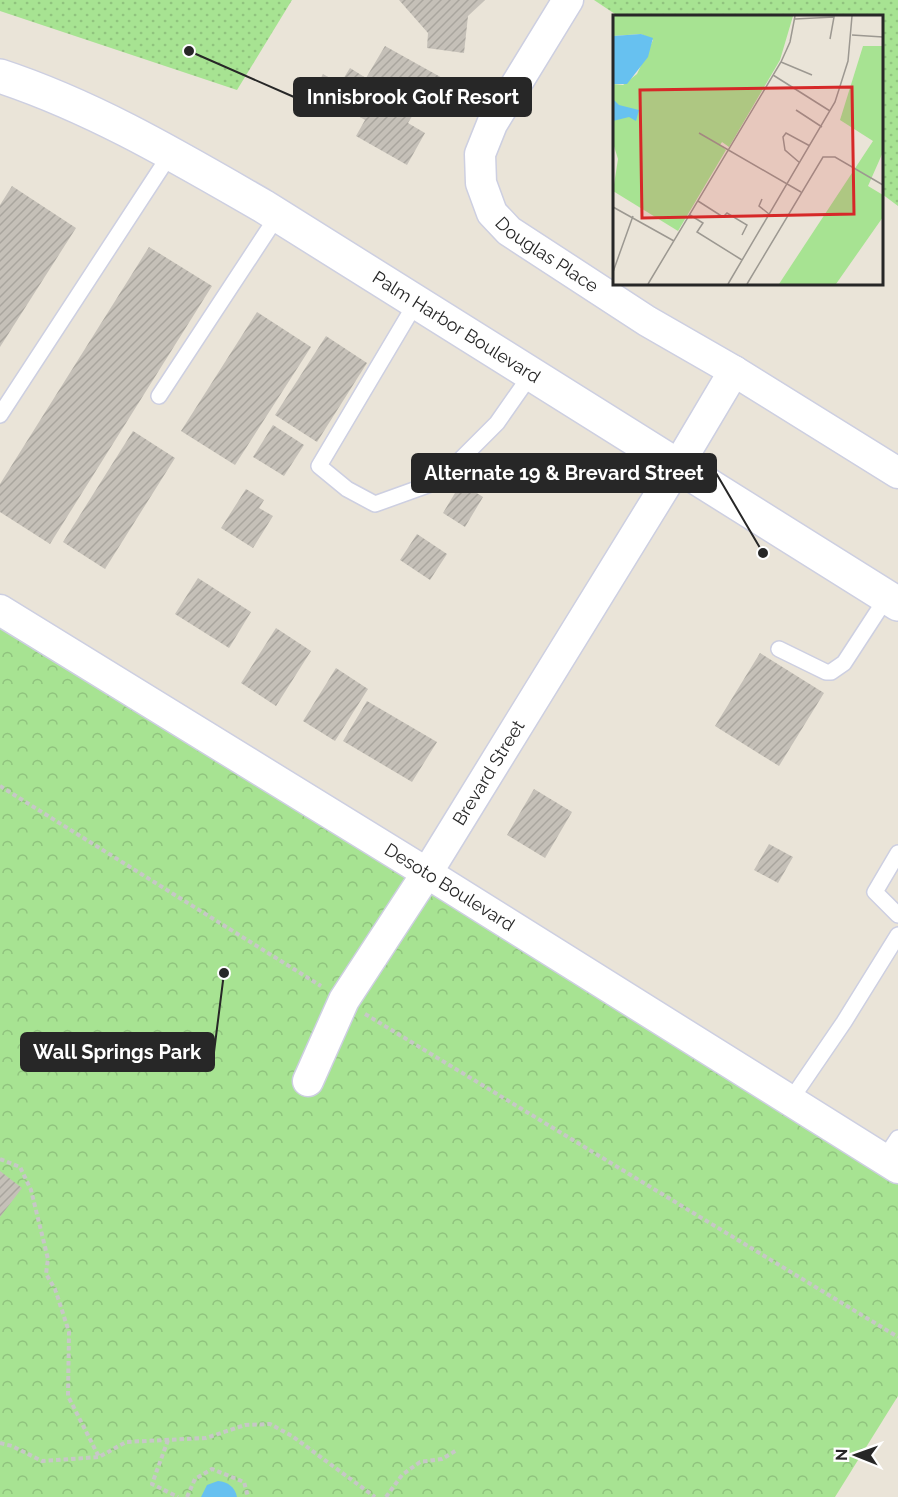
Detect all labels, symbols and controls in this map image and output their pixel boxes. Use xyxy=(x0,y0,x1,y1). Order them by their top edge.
inset map xyxy=(613,15,883,285)
callout: Innisbrook Golf Resort xyxy=(294,78,531,116)
text: Innisbrook Golf Resort xyxy=(307,85,519,109)
street label: Douglas Place xyxy=(491,212,603,297)
street label: Palm Harbor Boulevard xyxy=(369,266,544,387)
callout: Alternate 19 & Brevard Street xyxy=(412,454,716,492)
text: Alternate 19 & Brevard Street xyxy=(424,461,704,485)
street label: Brevard Street xyxy=(448,716,528,829)
street label: Desoto Boulevard xyxy=(381,838,518,935)
callout: Wall Springs Park xyxy=(21,1033,214,1071)
text: Wall Springs Park xyxy=(33,1040,202,1064)
north arrow xyxy=(826,1425,886,1485)
text: N xyxy=(832,1448,851,1461)

